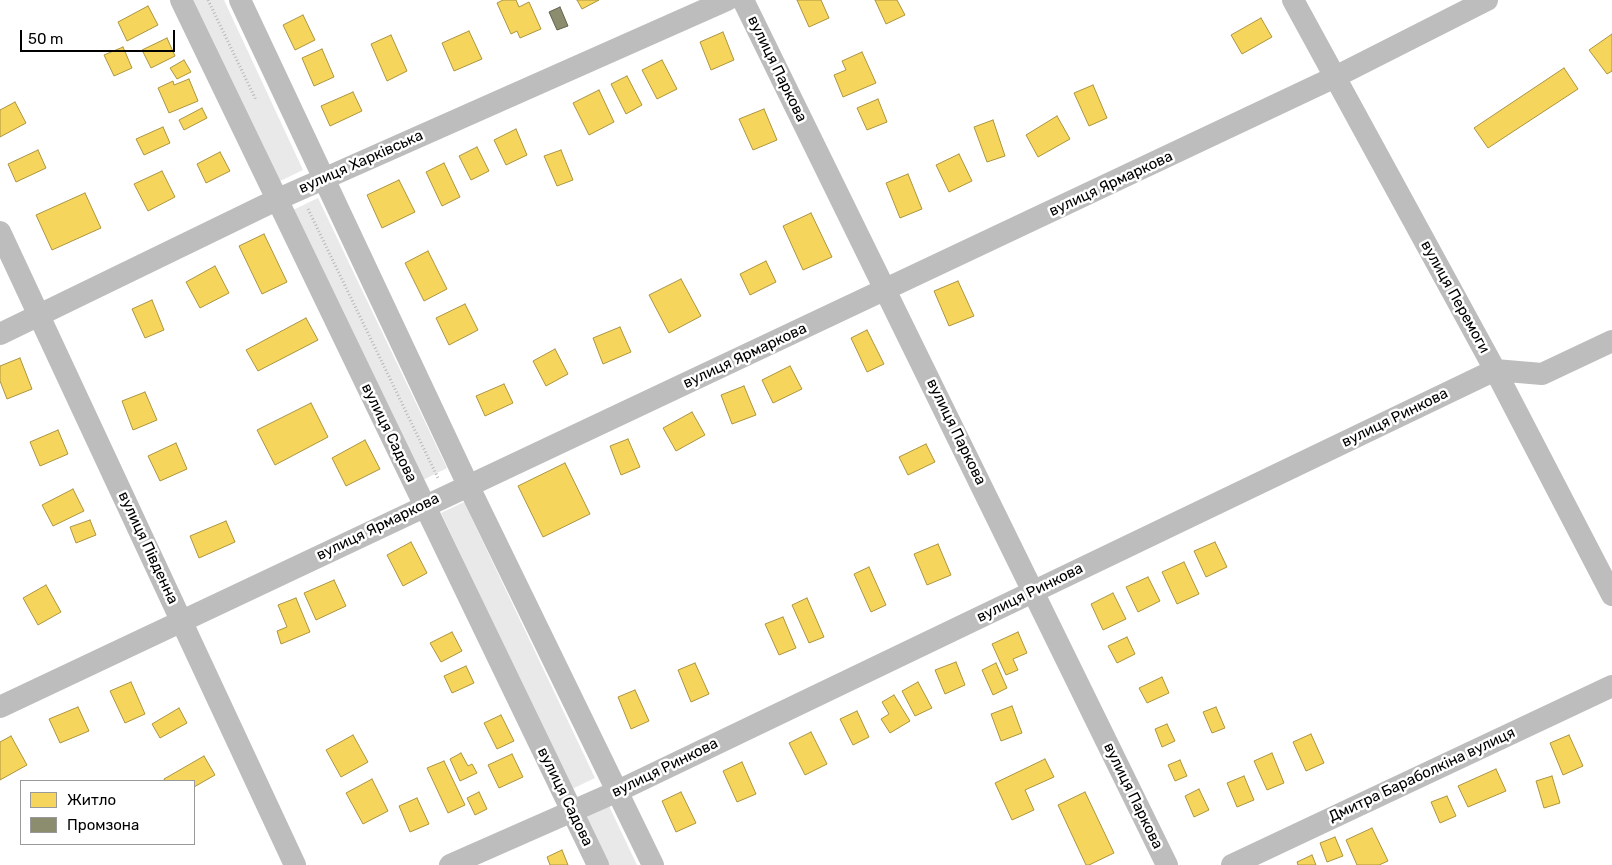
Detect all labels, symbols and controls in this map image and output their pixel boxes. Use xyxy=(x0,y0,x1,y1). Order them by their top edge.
street label: вулиця Паркова xyxy=(743,13,811,125)
scale bar xyxy=(22,20,178,52)
text: 50 m xyxy=(28,30,63,48)
street label: вулиця Харківська xyxy=(296,127,426,197)
street label: вулиця Ярмаркова xyxy=(1046,147,1176,221)
street label: вулиця Перемоги xyxy=(1417,238,1493,356)
street label: вулиця Ярмаркова xyxy=(680,319,810,393)
street label: вулиця Паркова xyxy=(922,376,990,488)
street label: вулиця Садова xyxy=(357,381,421,485)
street label: вулиця Ринкова xyxy=(1339,384,1451,452)
street label: вулиця Південна xyxy=(114,489,182,607)
street label: вулиця Ярмаркова xyxy=(314,489,442,565)
street label: вулиця Ринкова xyxy=(974,559,1086,627)
street label: Дмитра Бараболкіна вулиця xyxy=(1326,724,1518,826)
street label: вулиця Ринкова xyxy=(609,734,721,802)
street label: вулиця Паркова xyxy=(1099,740,1167,852)
street label: вулиця Садова xyxy=(533,745,597,849)
legend xyxy=(20,780,195,845)
text: Житло xyxy=(67,791,116,809)
text: Промзона xyxy=(67,816,139,834)

